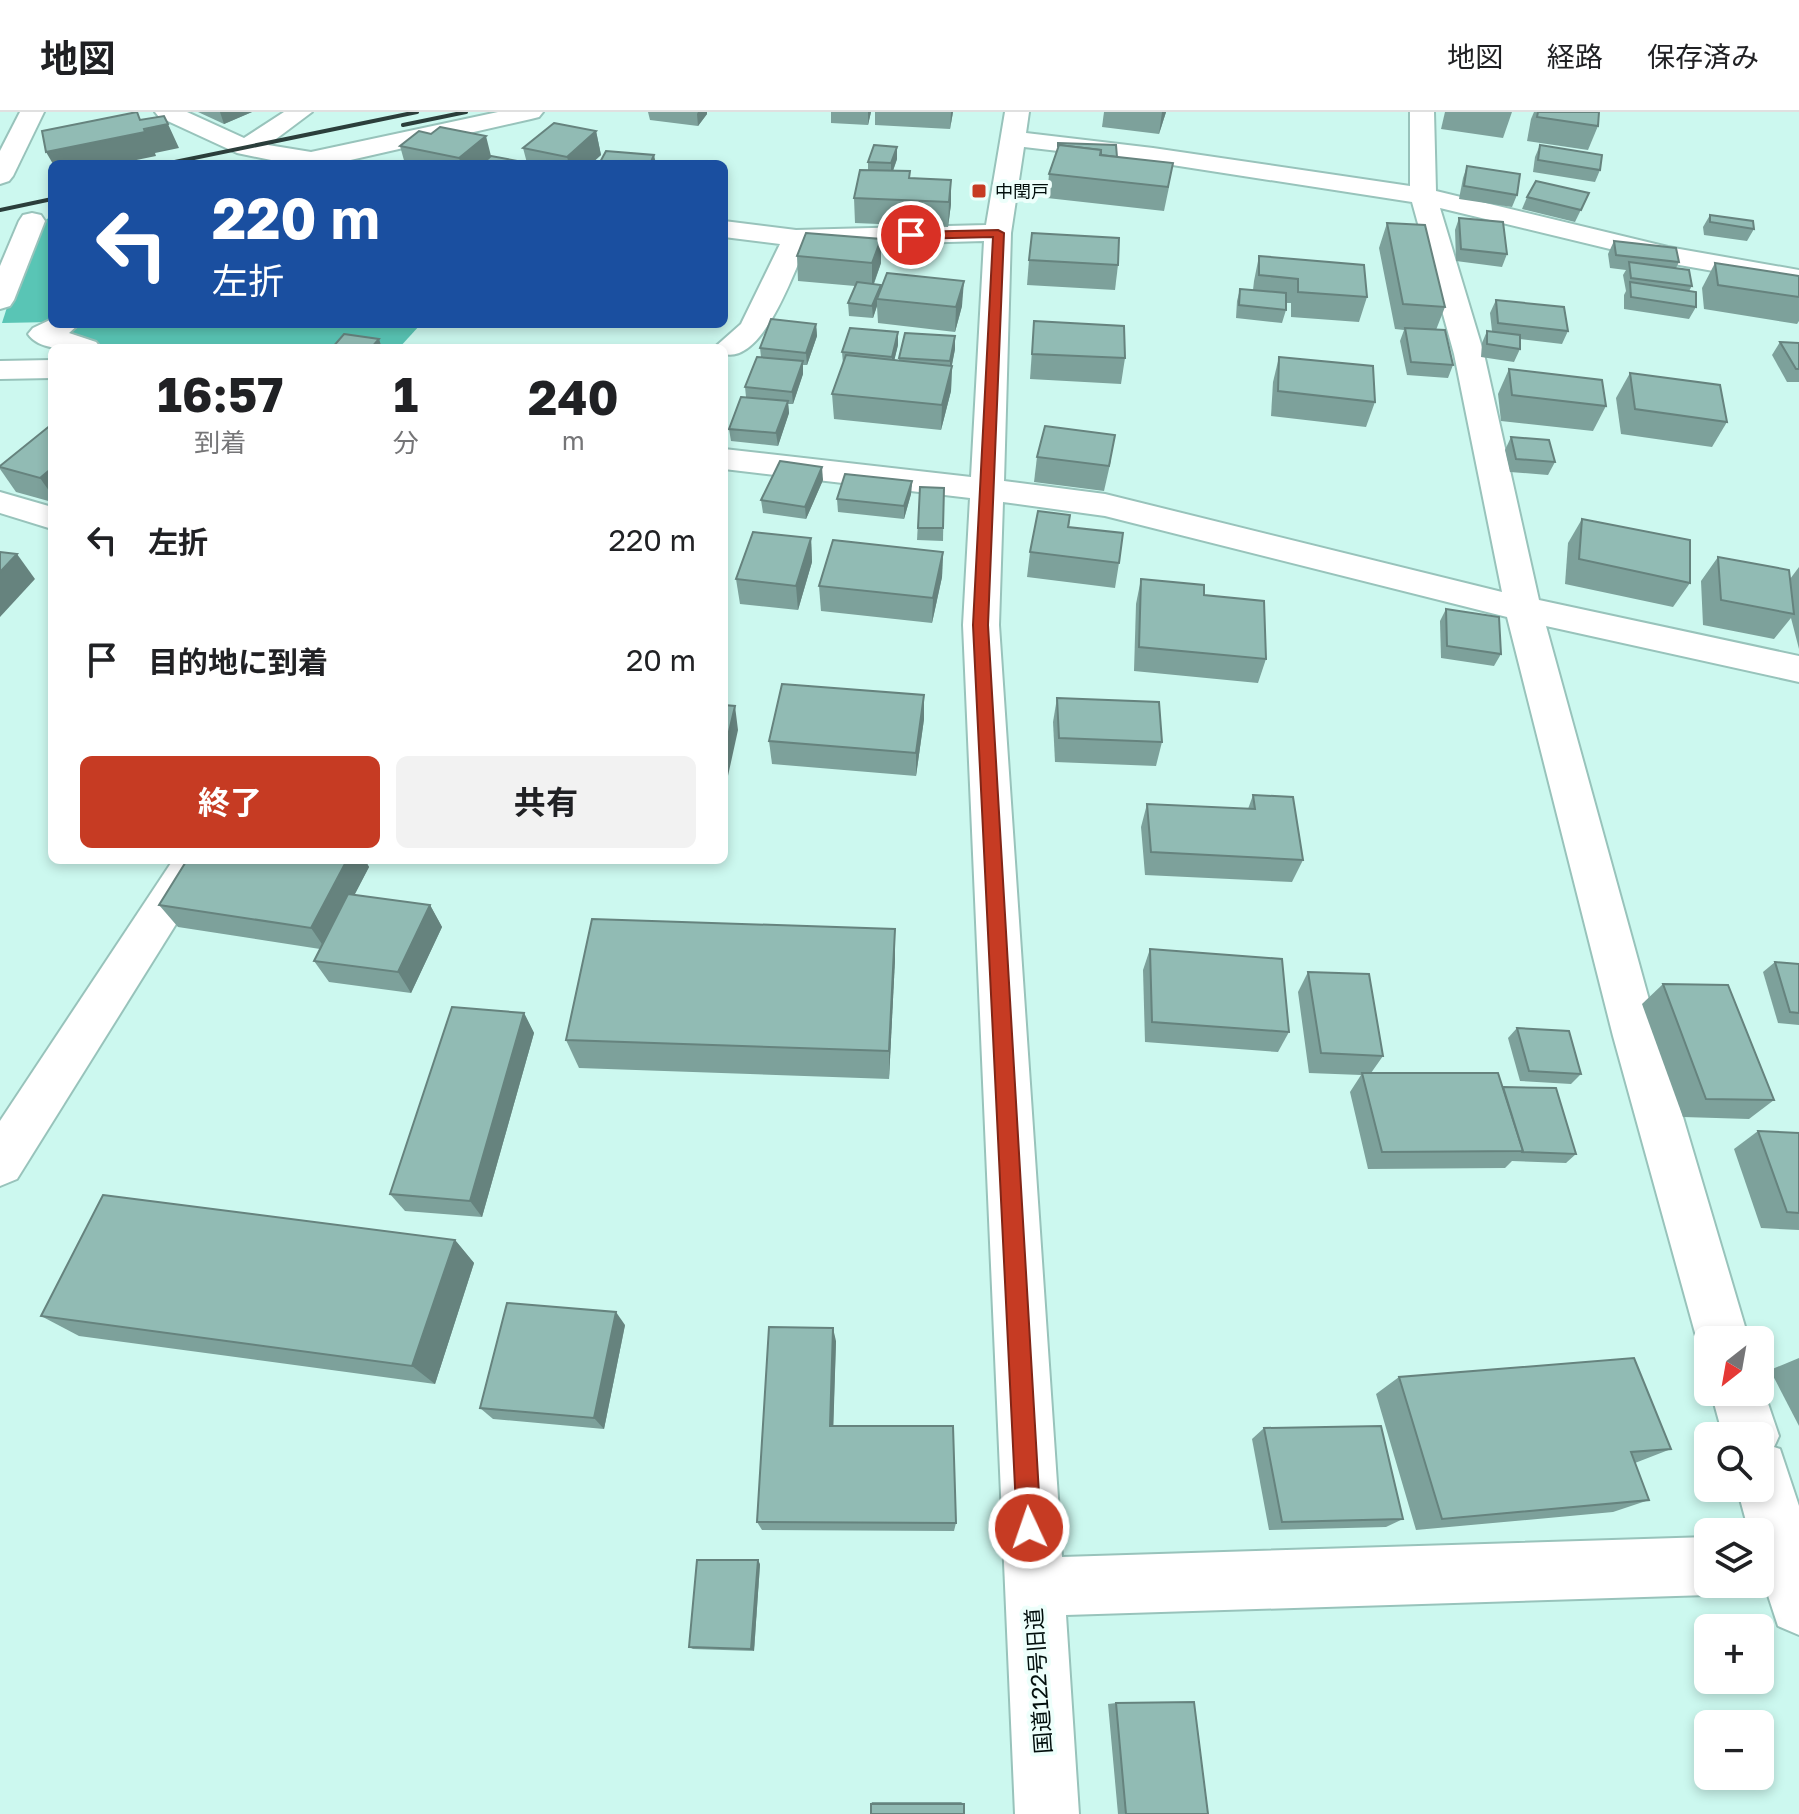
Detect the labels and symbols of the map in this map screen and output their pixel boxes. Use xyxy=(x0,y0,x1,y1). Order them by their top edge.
place label: 中閏戸 xyxy=(995,180,1049,202)
marker: 中閏戸 xyxy=(970,182,988,200)
pin xyxy=(877,201,945,269)
north arrow xyxy=(1694,1326,1774,1406)
position arrow xyxy=(987,1486,1071,1570)
street label: 国道122号旧道 xyxy=(1019,1607,1057,1755)

